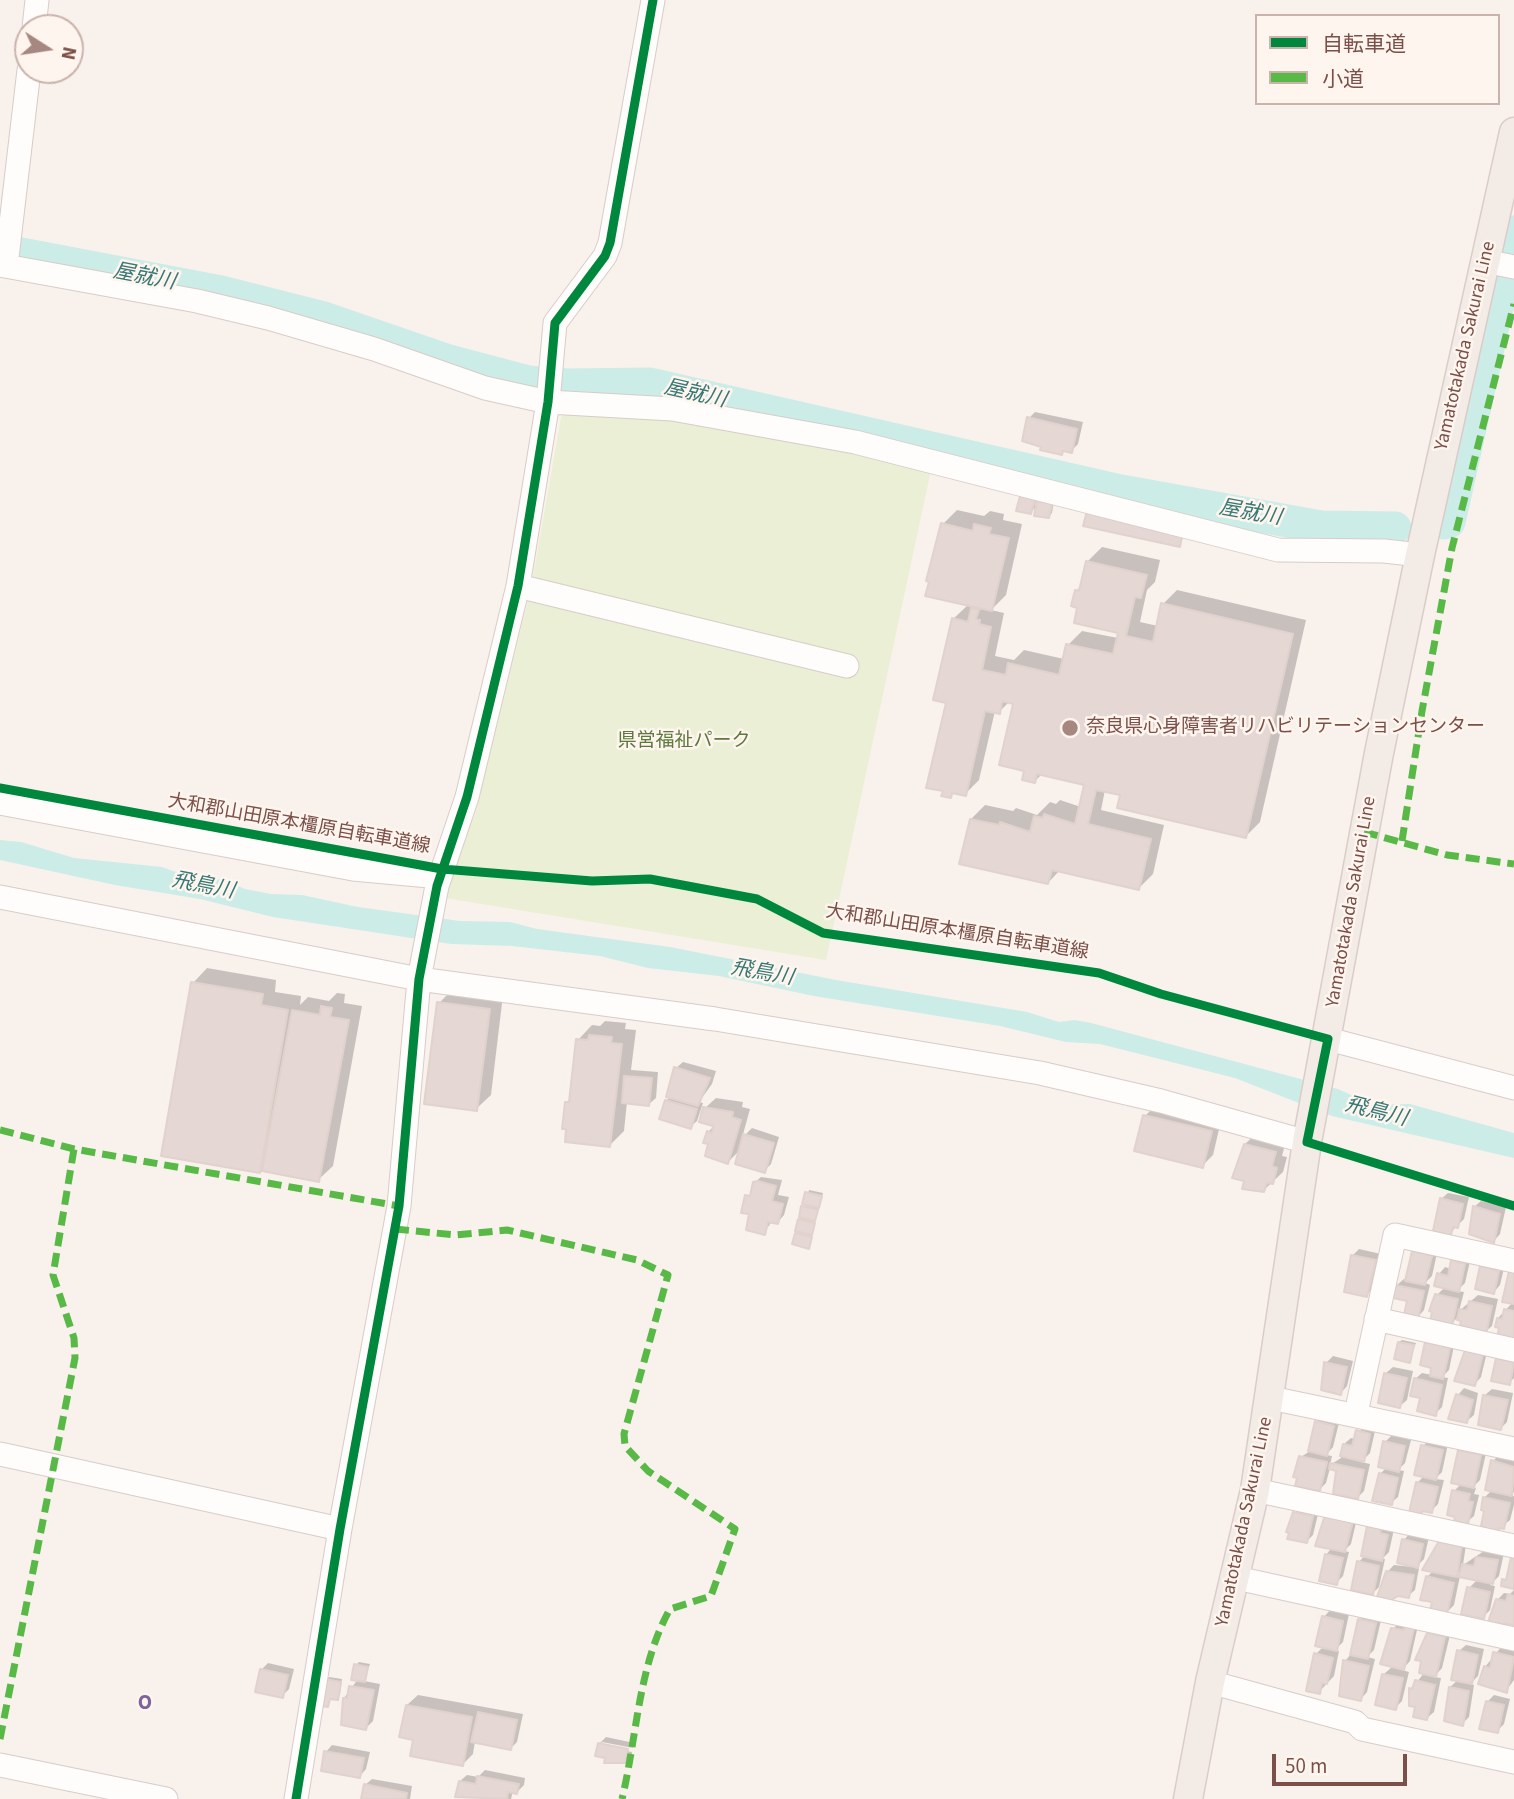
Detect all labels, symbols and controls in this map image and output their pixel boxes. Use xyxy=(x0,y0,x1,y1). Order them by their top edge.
north arrow xyxy=(14,14,84,84)
legend xyxy=(1255,14,1500,105)
text: 自転車道 xyxy=(1322,29,1406,59)
text: N xyxy=(54,44,83,62)
text: 小道 xyxy=(1322,64,1364,94)
street label: Yamatotakada Sakurai Line xyxy=(1431,239,1501,453)
water label: 屋就川 xyxy=(111,260,177,296)
water label: 屋就川 xyxy=(661,376,729,414)
water label: 屋就川 xyxy=(1217,496,1283,532)
place label: 奈良県心身障害者リハビリテーションセンター xyxy=(1086,717,1485,739)
marker: 奈良県心身障害者リハビリテーションセンター xyxy=(1060,718,1080,738)
park label: 県営福祉パーク xyxy=(618,731,750,753)
street label: 大和郡山田原本橿原自転車道線 xyxy=(166,791,432,859)
street label: Yamatotakada Sakurai Line xyxy=(1322,795,1382,1009)
water label: 飛鳥川 xyxy=(170,869,236,905)
street label: 大和郡山田原本橿原自転車道線 xyxy=(824,901,1090,965)
water label: 飛鳥川 xyxy=(729,956,795,992)
water label: 飛鳥川 xyxy=(1342,1093,1410,1133)
street label: Yamatotakada Sakurai Line xyxy=(1212,1415,1278,1629)
district label: O xyxy=(138,1691,152,1717)
scale bar xyxy=(1276,1740,1411,1784)
text: 50 m xyxy=(1285,1751,1327,1781)

